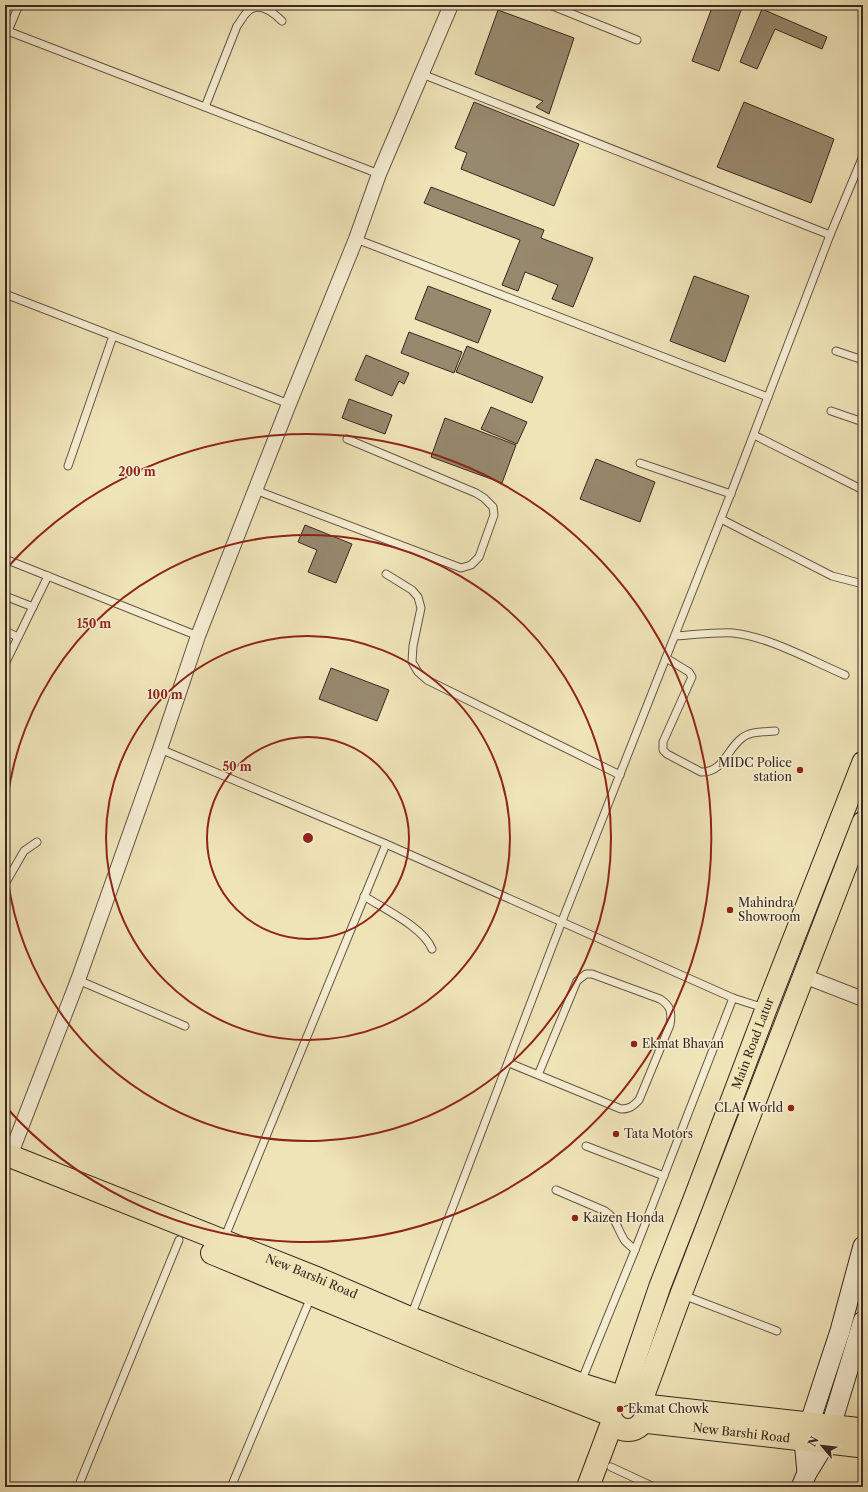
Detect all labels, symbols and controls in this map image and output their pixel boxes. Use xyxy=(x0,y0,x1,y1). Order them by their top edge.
text: 200 m xyxy=(118,464,156,479)
text: 150 m xyxy=(77,616,111,631)
text: 100 m xyxy=(147,687,183,702)
place label: MIDC Police station xyxy=(718,755,792,784)
text: 50 m xyxy=(222,759,252,774)
marker: MIDC Police station xyxy=(795,765,805,775)
centre of rings xyxy=(301,831,315,845)
place label: Mahindra Showroom xyxy=(738,895,800,924)
marker: Mahindra Showroom xyxy=(725,905,735,915)
street label: Main Road Latur xyxy=(728,995,777,1091)
place label: Ekmat Bhavan xyxy=(642,1036,724,1051)
marker: Ekmat Bhavan xyxy=(629,1039,639,1049)
place label: CLAI World xyxy=(714,1100,784,1115)
marker: CLAI World xyxy=(786,1103,796,1113)
place label: Tata Motors xyxy=(624,1126,693,1141)
marker: Tata Motors xyxy=(611,1129,621,1139)
place label: Kaizen Honda xyxy=(583,1210,665,1225)
marker: Kaizen Honda xyxy=(570,1213,580,1223)
street label: New Barshi Road xyxy=(263,1250,361,1302)
place label: Ekmat Chowk xyxy=(628,1401,710,1416)
marker: Ekmat Chowk xyxy=(615,1404,625,1414)
street label: New Barshi Road xyxy=(692,1420,792,1446)
north arrow xyxy=(802,1426,842,1466)
text: N xyxy=(805,1433,822,1449)

